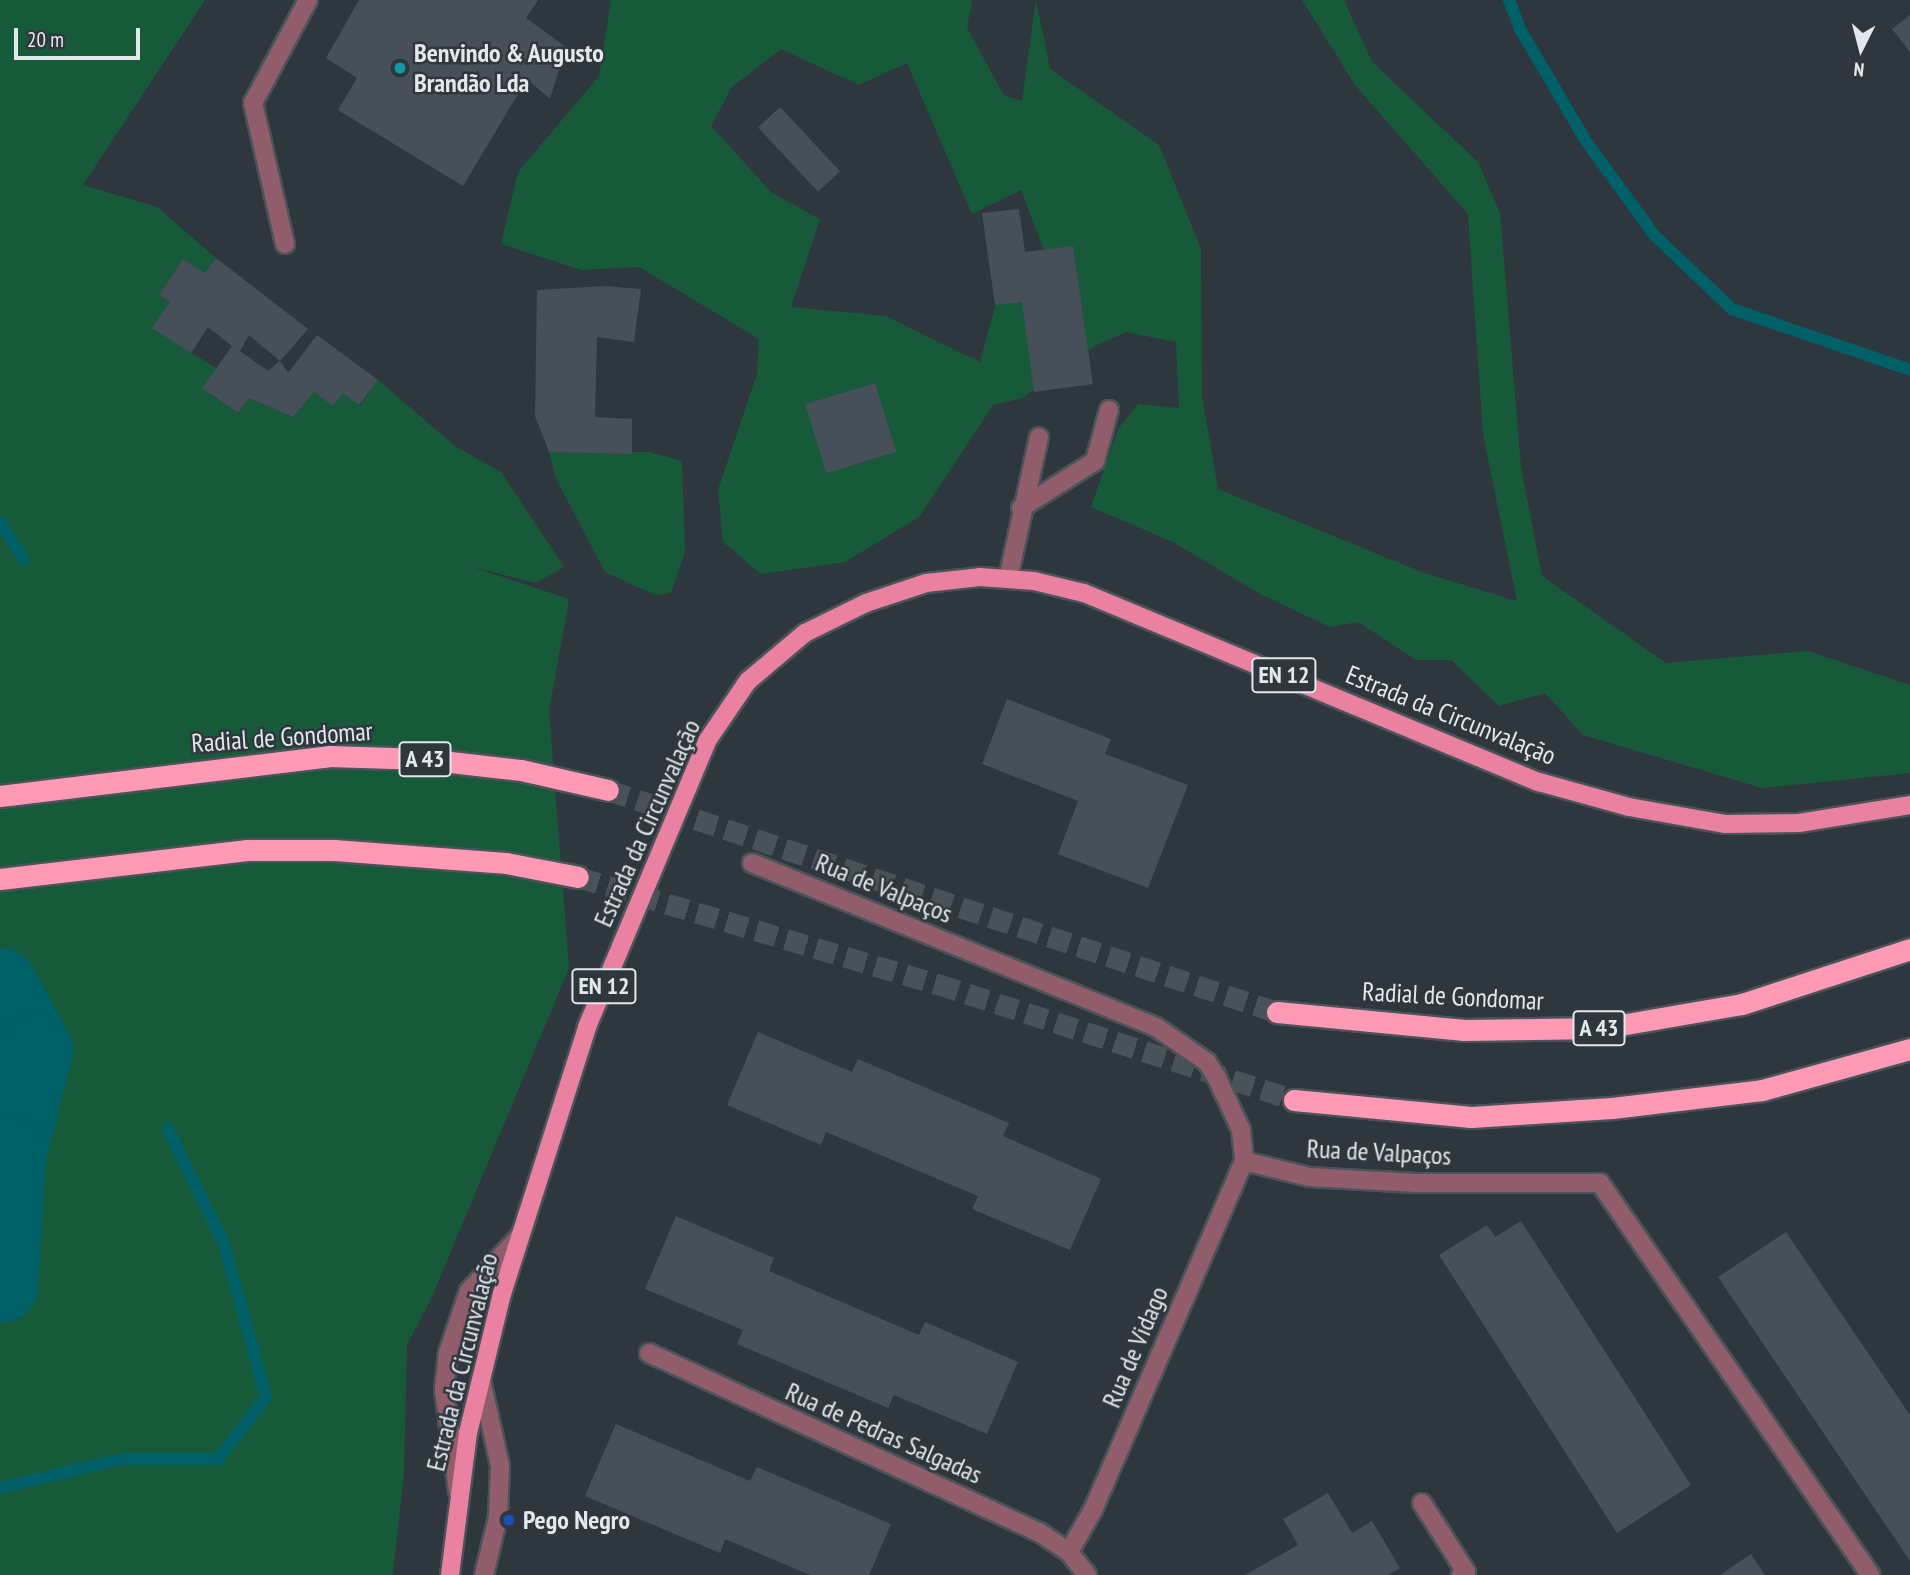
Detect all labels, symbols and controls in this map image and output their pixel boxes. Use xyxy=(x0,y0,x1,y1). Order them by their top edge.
scale bar xyxy=(18,14,144,58)
north arrow xyxy=(1826,14,1896,84)
text: 20 m xyxy=(27,26,64,53)
place label: Benvindo & Augusto Brandão Lda xyxy=(414,37,605,98)
text: N xyxy=(1852,57,1865,82)
marker: Benvindo & Augusto Brandão Lda xyxy=(392,60,408,76)
road number: EN 12 xyxy=(1251,654,1317,696)
street label: Estrada da Circunvalação xyxy=(1342,659,1560,771)
street label: Radial de Gondomar xyxy=(190,715,374,759)
street label: Estrada da Circunvalação xyxy=(587,715,707,931)
road number: A 43 xyxy=(397,738,453,780)
street label: Rua de Valpaços xyxy=(811,846,957,930)
road number: EN 12 xyxy=(571,966,637,1006)
street label: Radial de Gondomar xyxy=(1361,976,1545,1016)
road number: A 43 xyxy=(1571,1008,1627,1048)
street label: Rua de Valpaços xyxy=(1306,1133,1452,1171)
street label: Estrada da Circunvalação xyxy=(420,1250,504,1474)
street label: Rua de Vidago xyxy=(1095,1282,1175,1412)
street label: Rua de Pedras Salgadas xyxy=(781,1376,987,1490)
place label: Pego Negro xyxy=(523,1504,630,1536)
marker: Pego Negro xyxy=(501,1512,517,1528)

